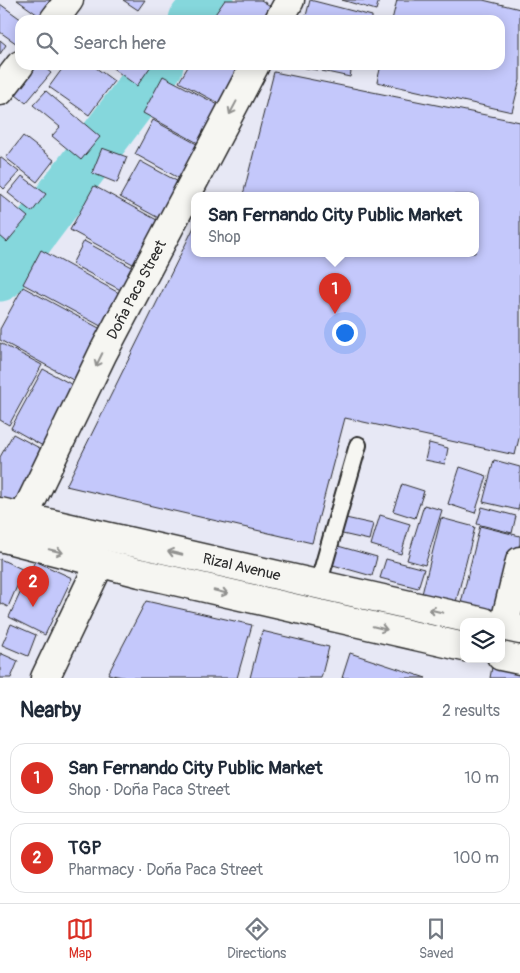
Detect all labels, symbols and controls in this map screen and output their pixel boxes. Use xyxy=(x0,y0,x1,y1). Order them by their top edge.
search box xyxy=(15,15,505,70)
icon: search xyxy=(33,29,61,57)
text: Search here xyxy=(73,31,166,55)
one-way arrow xyxy=(228,100,237,115)
popup xyxy=(191,192,479,257)
text: San Fernando City Public Market xyxy=(208,203,462,227)
text: Shop xyxy=(208,227,241,247)
street label: Doña Paca Street xyxy=(102,236,171,343)
pin: 1 xyxy=(319,273,351,314)
your location xyxy=(332,320,358,346)
one-way arrow xyxy=(94,352,104,367)
one-way arrow xyxy=(48,547,64,556)
one-way arrow xyxy=(167,547,183,557)
street label: Rizal Avenue xyxy=(201,549,283,585)
pin: 2 xyxy=(17,566,49,607)
one-way arrow xyxy=(213,588,229,597)
one-way arrow xyxy=(428,606,444,615)
map controls xyxy=(460,618,505,663)
button: layers xyxy=(460,618,505,663)
one-way arrow xyxy=(371,624,387,633)
text: Nearby xyxy=(20,697,81,724)
text: 2 results xyxy=(442,701,500,721)
text: San Fernando City Public Market xyxy=(68,756,323,780)
text: 1 xyxy=(34,768,40,788)
text: 10 m xyxy=(464,768,499,788)
text: Shop · Doña Paca Street xyxy=(68,780,230,800)
text: TGP xyxy=(68,836,102,860)
text: 2 xyxy=(33,848,41,868)
text: 100 m xyxy=(453,848,499,868)
text: Pharmacy · Doña Paca Street xyxy=(68,860,263,880)
tab: Map xyxy=(66,915,94,962)
tab: Directions xyxy=(227,915,286,962)
tab: Saved xyxy=(419,915,454,962)

